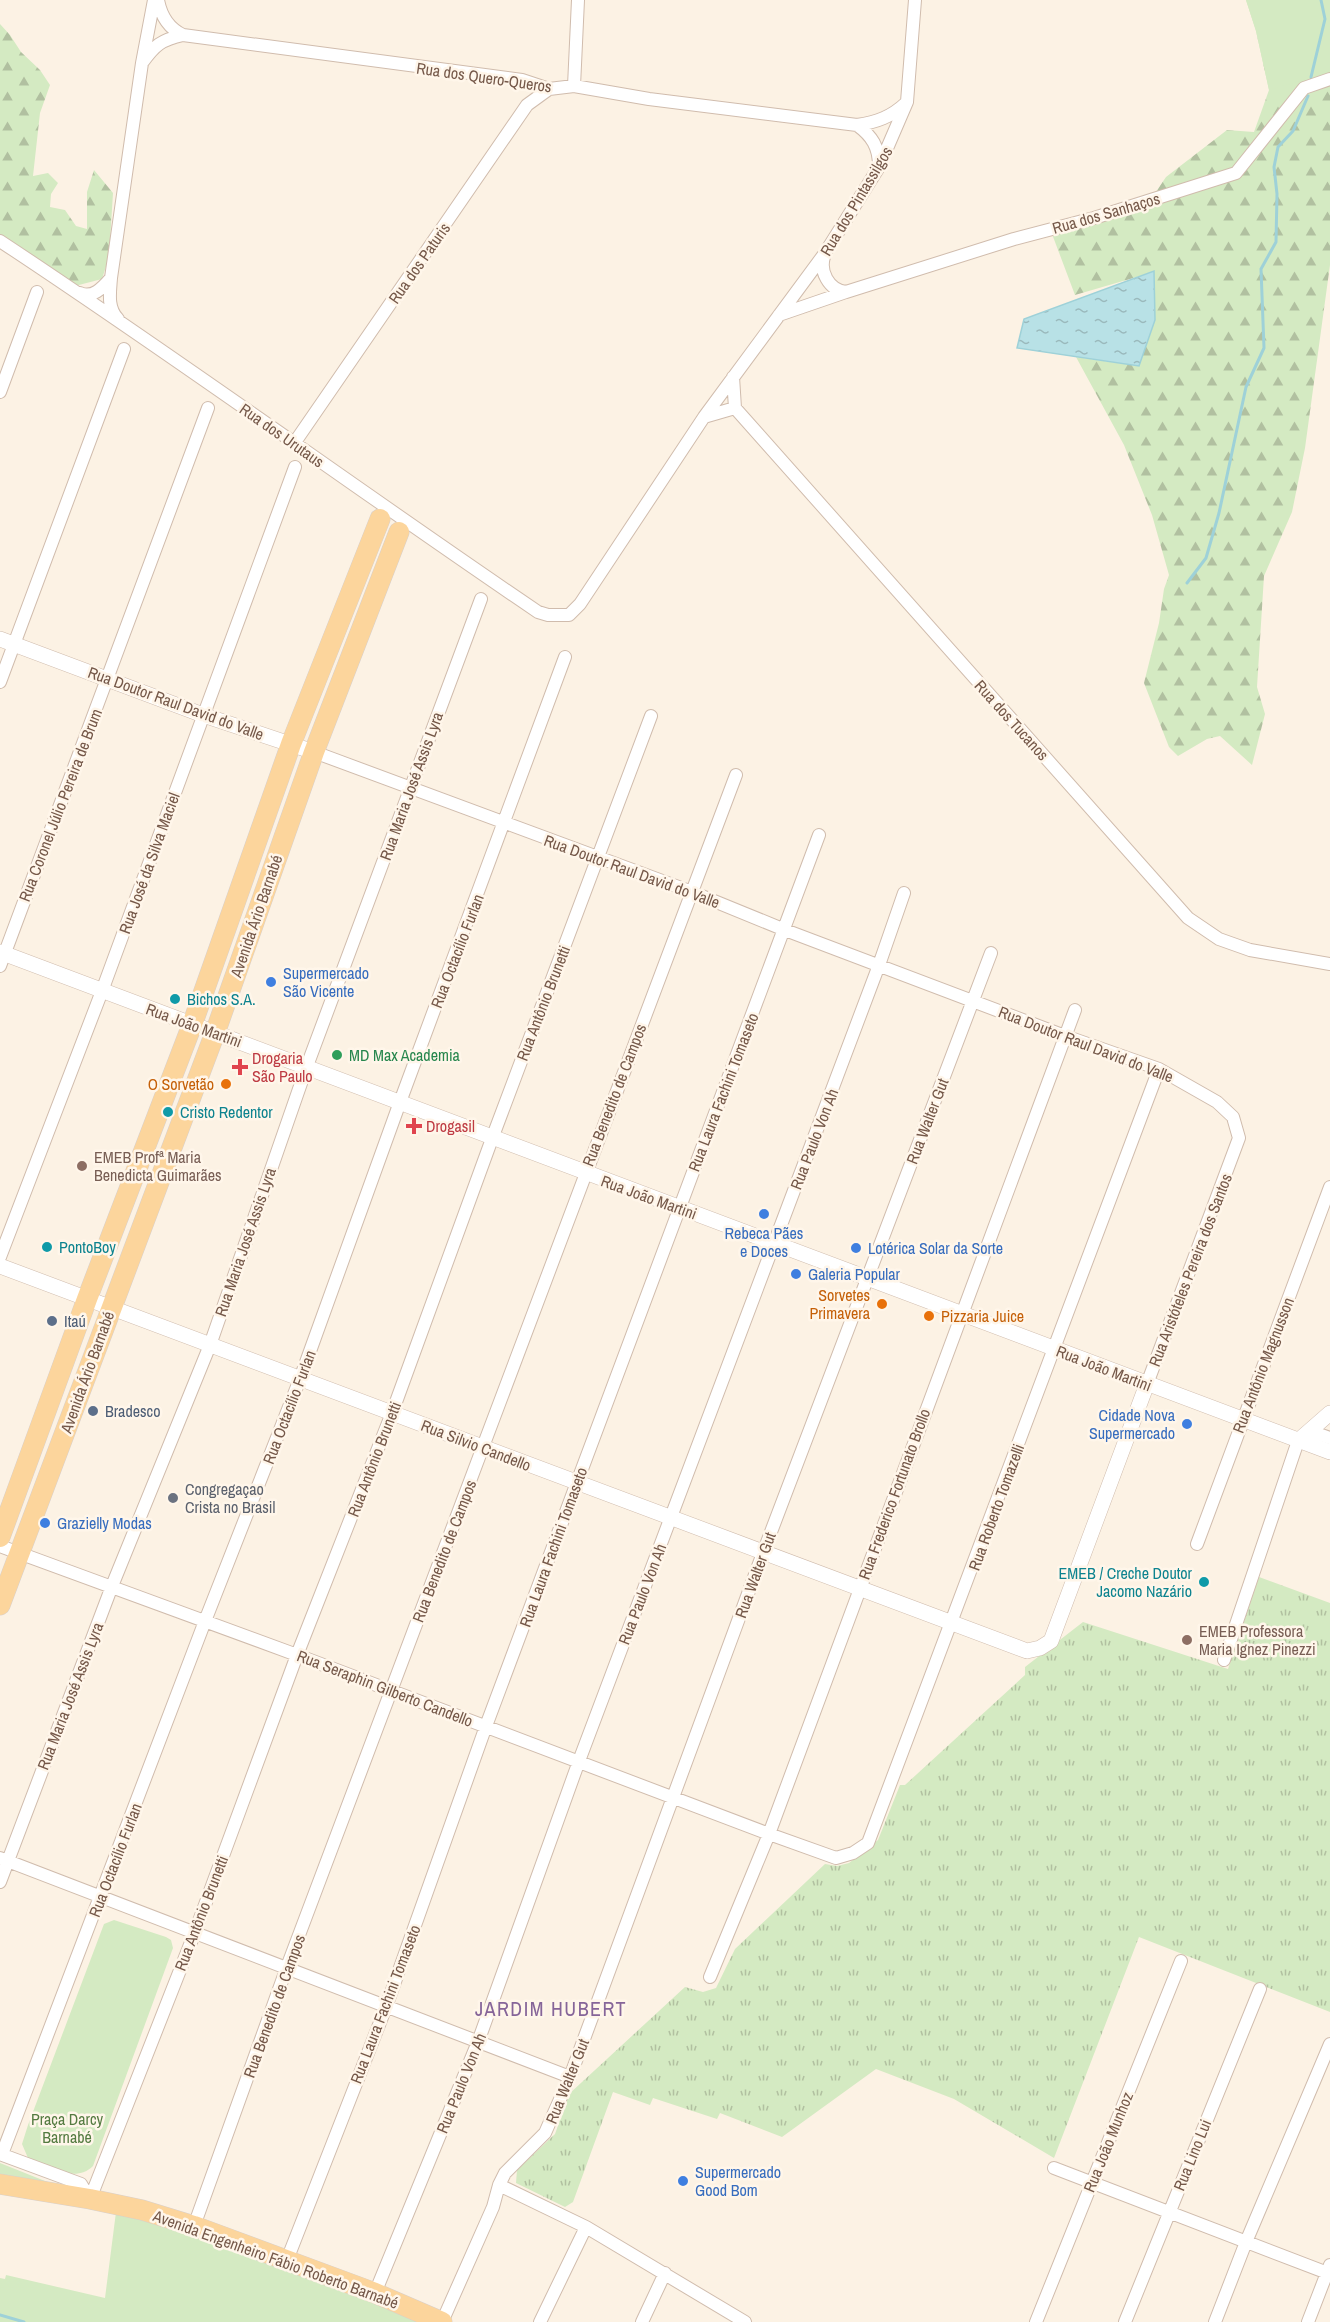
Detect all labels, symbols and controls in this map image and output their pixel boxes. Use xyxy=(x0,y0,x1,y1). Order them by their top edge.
street label: Rua dos Quero-Queros xyxy=(415,57,553,97)
street label: Rua dos Pintassilgos xyxy=(815,142,897,260)
street label: Rua dos Sanhaços xyxy=(1050,187,1162,239)
street label: Rua dos Paturis xyxy=(383,218,455,308)
street label: Rua dos Urutaus xyxy=(235,398,329,472)
street label: Rua Doutor Raul David do Valle xyxy=(85,661,267,745)
street label: Rua dos Tucanos xyxy=(970,675,1054,765)
street label: Rua Coronel Júlio Pereira de Brum xyxy=(13,705,107,905)
street label: Rua Maria José Assis Lyra xyxy=(374,708,448,863)
street label: Rua José da Silva Maciel xyxy=(113,789,185,937)
street label: Rua Doutor Raul David do Valle xyxy=(541,829,723,913)
street label: Avenida Ário Barnabé xyxy=(224,852,287,981)
street label: Rua Octacílio Furlan xyxy=(425,891,489,1011)
street label: Rua Antônio Brunetti xyxy=(511,942,575,1064)
place label: Supermercado São Vicente xyxy=(283,962,369,1002)
marker: Supermercado São Vicente xyxy=(264,975,278,989)
place label: Bichos S.A. xyxy=(187,988,256,1010)
marker: Bichos S.A. xyxy=(168,992,182,1006)
street label: Rua João Martini xyxy=(143,997,245,1053)
street label: Rua Doutor Raul David do Valle xyxy=(995,1000,1177,1088)
street label: Rua Laura Fachini Tomaseto xyxy=(683,1009,763,1175)
street label: Rua Benedito de Campos xyxy=(577,1021,651,1169)
place label: MD Max Academia xyxy=(349,1044,461,1066)
place label: Drogaria São Paulo xyxy=(252,1047,313,1087)
marker: MD Max Academia xyxy=(330,1048,344,1062)
marker: Drogaria São Paulo xyxy=(233,1060,247,1074)
place label: O Sorvetão xyxy=(148,1073,214,1095)
street label: Rua Walter Gut xyxy=(901,1075,954,1167)
marker: O Sorvetão xyxy=(219,1077,233,1091)
street label: Rua Paulo Von Ah xyxy=(785,1085,843,1193)
place label: Cristo Redentor xyxy=(180,1101,273,1123)
marker: Cristo Redentor xyxy=(161,1105,175,1119)
place label: Drogasil xyxy=(426,1115,475,1137)
marker: Drogasil xyxy=(407,1119,421,1133)
place label: EMEB Profª Maria Benedicta Guimarães xyxy=(94,1146,222,1186)
marker: EMEB Profª Maria Benedicta Guimarães xyxy=(75,1159,89,1173)
street label: Rua Maria José Assis Lyra xyxy=(209,1164,281,1319)
street label: Rua João Martini xyxy=(598,1169,700,1225)
street label: Rua Aristóteles Pereira dos Santos xyxy=(1143,1170,1237,1370)
marker: Rebeca Pães e Doces xyxy=(757,1207,771,1221)
place label: Rebeca Pães e Doces xyxy=(725,1222,803,1262)
place label: PontoBoy xyxy=(59,1236,116,1258)
place label: Lotérica Solar da Sorte xyxy=(868,1237,1003,1259)
marker: PontoBoy xyxy=(40,1240,54,1254)
marker: Lotérica Solar da Sorte xyxy=(849,1241,863,1255)
place label: Galeria Popular xyxy=(808,1263,901,1285)
marker: Galeria Popular xyxy=(789,1267,803,1281)
place label: Sorvetes Primavera xyxy=(809,1284,871,1324)
street label: Rua Antônio Magnusson xyxy=(1227,1294,1299,1436)
marker: Sorvetes Primavera xyxy=(875,1297,889,1311)
place label: Pizzaria Juice xyxy=(941,1305,1024,1327)
street label: Avenida Ário Barnabé xyxy=(54,1308,119,1437)
marker: Pizzaria Juice xyxy=(922,1309,936,1323)
place label: Itaú xyxy=(64,1310,86,1332)
marker: Itaú xyxy=(45,1314,59,1328)
street label: Rua João Martini xyxy=(1053,1340,1155,1396)
street label: Rua Octacílio Furlan xyxy=(257,1347,321,1467)
street label: Rua Antônio Brunetti xyxy=(342,1398,406,1520)
place label: Bradesco xyxy=(105,1400,160,1422)
marker: Bradesco xyxy=(86,1404,100,1418)
place label: Cidade Nova Supermercado xyxy=(1089,1404,1176,1444)
street label: Rua Frederico Fortunato Brollo xyxy=(853,1406,935,1582)
street label: Rua Silvio Candello xyxy=(418,1414,534,1476)
marker: Cidade Nova Supermercado xyxy=(1180,1417,1194,1431)
street label: Rua Roberto Tomazelli xyxy=(963,1441,1029,1573)
street label: Rua Laura Fachini Tomaseto xyxy=(514,1464,592,1630)
street label: Rua Benedito de Campos xyxy=(407,1477,481,1625)
place label: Congregaçao Crista no Brasil xyxy=(185,1478,276,1518)
marker: Congregaçao Crista no Brasil xyxy=(166,1491,180,1505)
place label: Grazielly Modas xyxy=(57,1512,152,1534)
marker: Grazielly Modas xyxy=(38,1516,52,1530)
street label: Rua Walter Gut xyxy=(729,1529,781,1621)
street label: Rua Paulo Von Ah xyxy=(613,1540,671,1648)
place label: EMEB / Creche Doutor Jacomo Nazário xyxy=(1059,1562,1193,1602)
marker: EMEB / Creche Doutor Jacomo Nazário xyxy=(1197,1575,1211,1589)
street label: Rua Maria José Assis Lyra xyxy=(32,1618,109,1773)
place label: EMEB Professora Maria Ignez Pinezzi xyxy=(1199,1620,1316,1660)
marker: EMEB Professora Maria Ignez Pinezzi xyxy=(1180,1633,1194,1647)
street label: Rua Seraphin Gilberto Candello xyxy=(294,1644,476,1732)
street label: Rua Octacílio Furlan xyxy=(83,1800,147,1920)
street label: Rua Antônio Brunetti xyxy=(169,1852,233,1974)
street label: Rua Laura Fachini Tomaseto xyxy=(345,1921,425,2087)
street label: Rua Benedito de Campos xyxy=(238,1931,310,2081)
district label: JARDIM HUBERT xyxy=(475,1995,627,2022)
street label: Rua Paulo Von Ah xyxy=(431,2029,491,2137)
street label: Rua Walter Gut xyxy=(540,2035,594,2127)
street label: Rua João Munhoz xyxy=(1078,2088,1138,2195)
park label: Praça Darcy Barnabé xyxy=(31,2108,104,2148)
street label: Rua Lino Lui xyxy=(1168,2116,1216,2194)
place label: Supermercado Good Bom xyxy=(695,2161,781,2201)
marker: Supermercado Good Bom xyxy=(676,2174,690,2188)
street label: Avenida Engenheiro Fábio Roberto Barnabé xyxy=(149,2204,402,2314)

